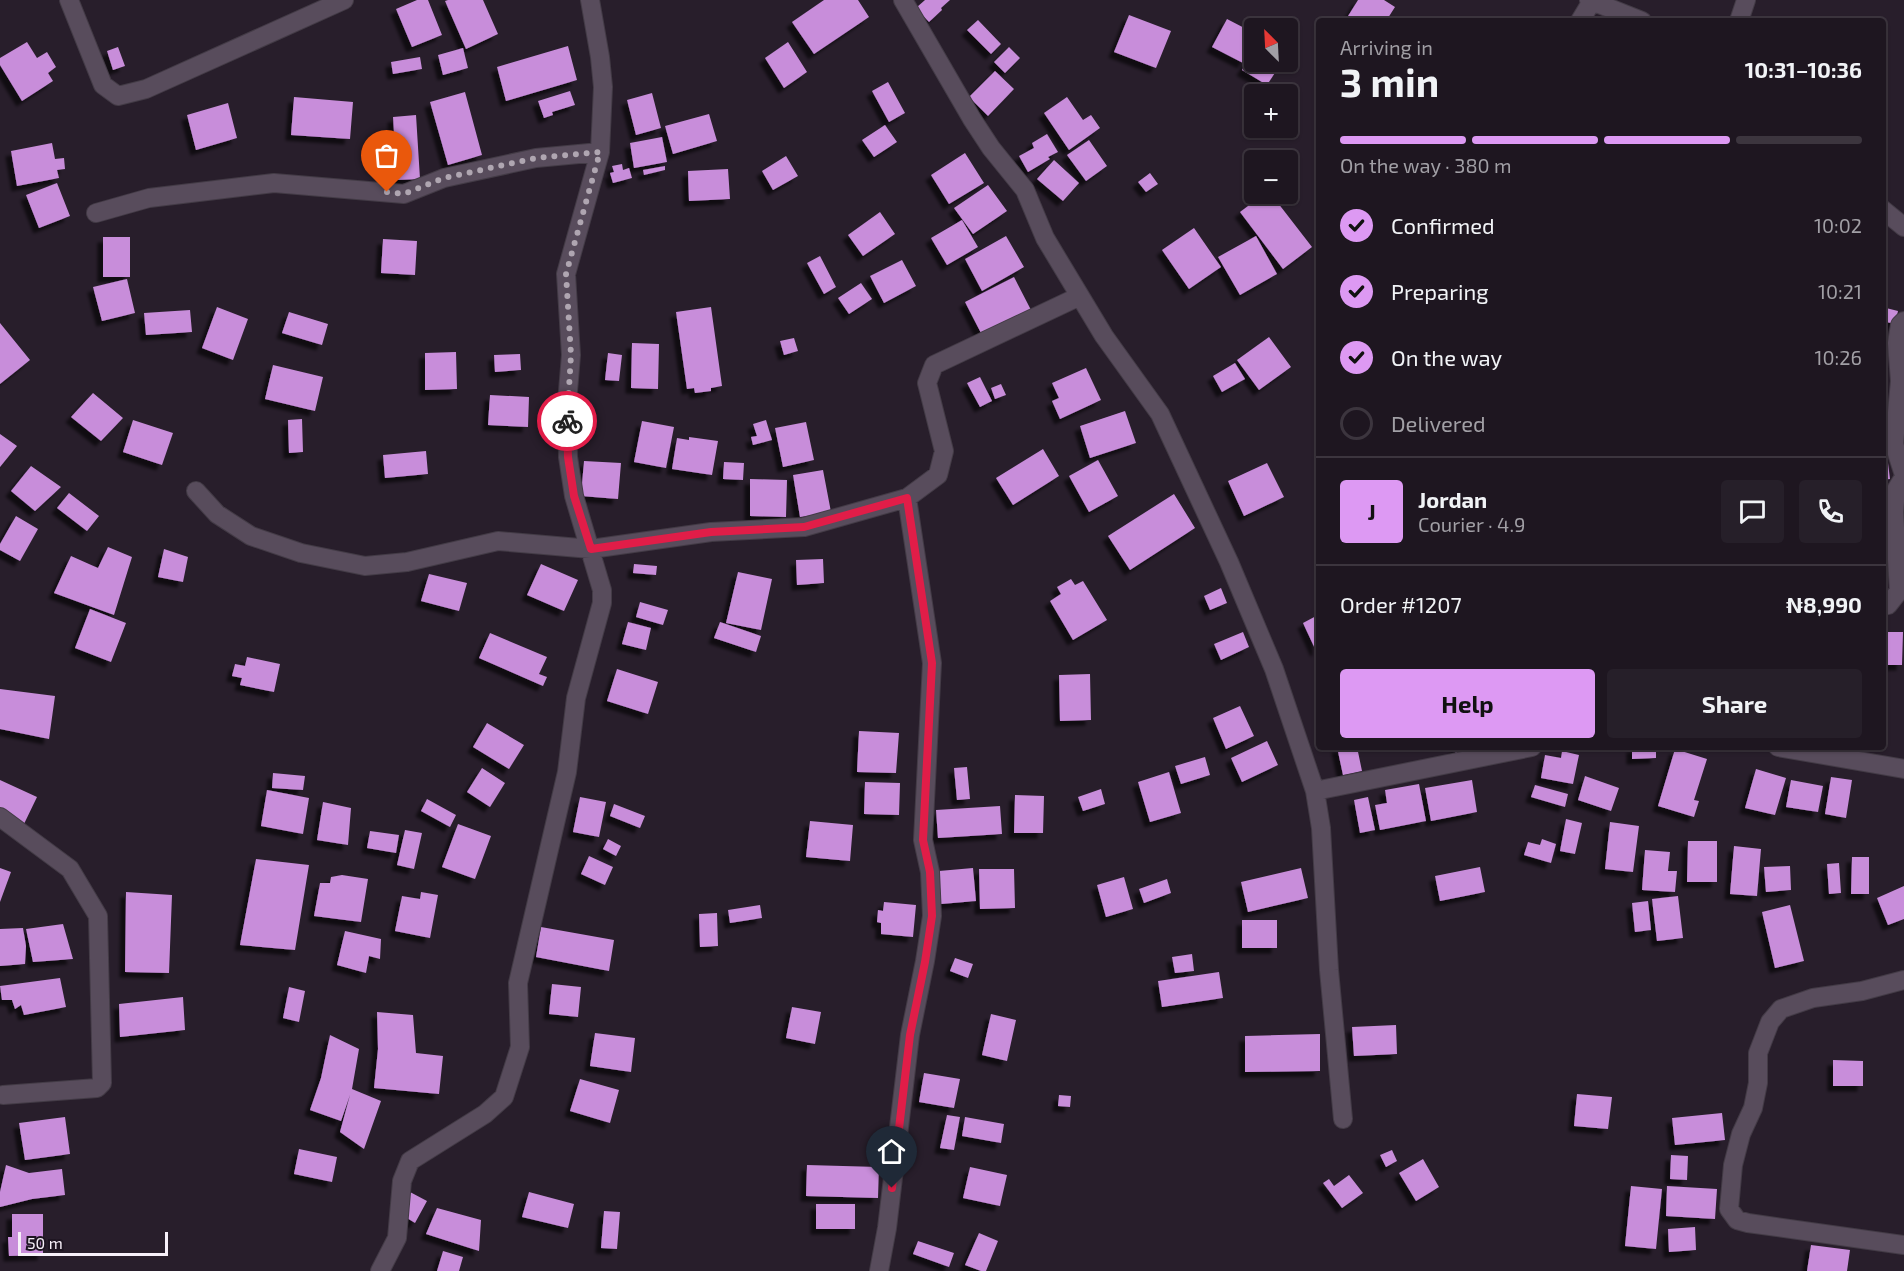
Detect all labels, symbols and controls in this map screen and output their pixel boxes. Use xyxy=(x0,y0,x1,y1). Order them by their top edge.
north arrow xyxy=(1244,18,1298,72)
map controls xyxy=(1244,18,1298,204)
text: Arriving in xyxy=(1340,35,1433,59)
text: 10:31–10:36 xyxy=(1745,56,1862,82)
text: 3 min xyxy=(1340,58,1439,105)
button: + xyxy=(1244,84,1298,138)
pin xyxy=(361,130,412,192)
icon: bag xyxy=(370,139,403,172)
button: − xyxy=(1244,150,1298,204)
text: On the way · 380 m xyxy=(1340,153,1512,177)
icon: check xyxy=(1340,209,1373,242)
text: Confirmed xyxy=(1391,212,1495,238)
text: 10:02 xyxy=(1814,213,1862,237)
icon: check xyxy=(1340,275,1373,308)
text: Preparing xyxy=(1391,278,1489,304)
text: 10:21 xyxy=(1818,279,1862,303)
icon: check xyxy=(1340,341,1373,374)
text: On the way xyxy=(1391,344,1502,370)
text: 10:26 xyxy=(1815,345,1862,369)
courier xyxy=(537,391,597,451)
icon: bike xyxy=(551,405,584,438)
text: Delivered xyxy=(1391,410,1486,436)
button: chat xyxy=(1721,480,1784,543)
button: phone xyxy=(1799,480,1862,543)
text: Jordan xyxy=(1418,486,1487,512)
text: J xyxy=(1367,498,1376,524)
text: Courier · 4.9 xyxy=(1418,512,1525,536)
text: Order #1207 xyxy=(1340,591,1462,617)
text: ₦8,990 xyxy=(1786,591,1862,617)
button: Help xyxy=(1340,669,1595,738)
button: Share xyxy=(1607,669,1862,738)
pin xyxy=(866,1126,917,1188)
icon: home xyxy=(875,1135,908,1168)
scale bar xyxy=(18,1229,168,1256)
text: 50 m xyxy=(27,1233,63,1252)

